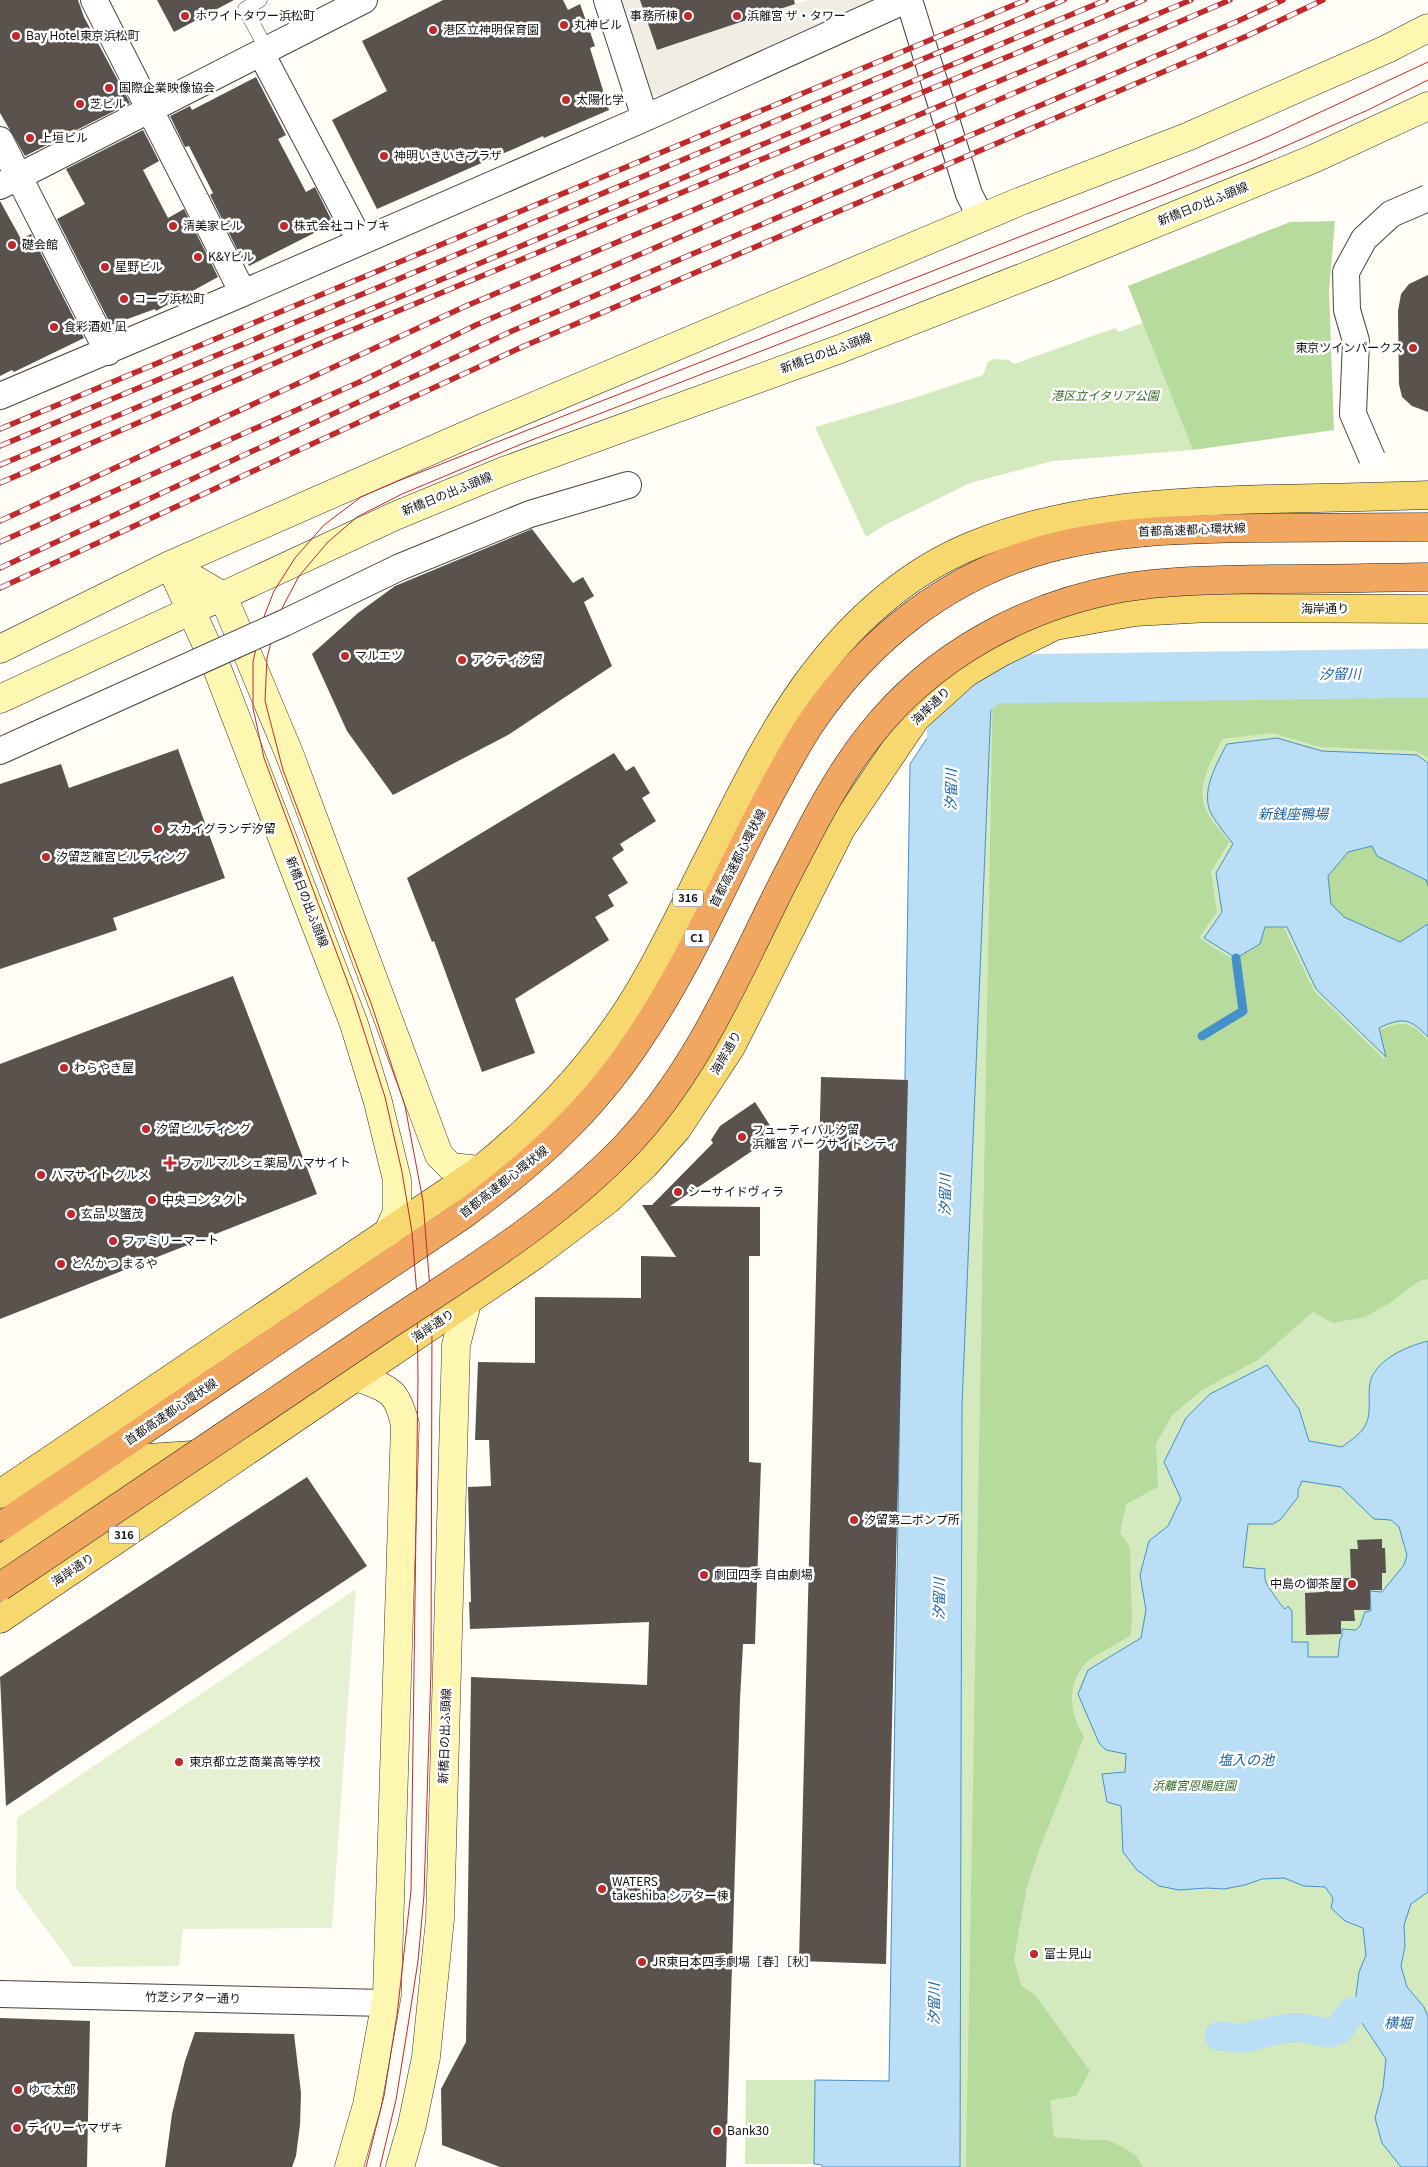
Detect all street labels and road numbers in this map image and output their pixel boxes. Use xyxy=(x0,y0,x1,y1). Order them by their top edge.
street label: 新橋日の出ふ頭線 xyxy=(1155,177,1250,228)
street label: 新橋日の出ふ頭線 xyxy=(777,327,874,376)
street label: 新橋日の出ふ頭線 xyxy=(399,467,494,518)
street label: 首都高速都心環状線 xyxy=(1138,518,1246,539)
street label: 海岸通り xyxy=(1301,599,1349,616)
street label: 海岸通り xyxy=(907,682,953,728)
street label: 首都高速都心環状線 xyxy=(705,805,769,909)
street label: 新橋日の出ふ頭線 xyxy=(283,854,334,949)
road number: 316 xyxy=(673,890,703,906)
road number: C1 xyxy=(684,930,710,946)
street label: 海岸通り xyxy=(705,1027,744,1077)
street label: 首都高速都心環状線 xyxy=(455,1141,551,1221)
street label: 海岸通り xyxy=(408,1304,457,1345)
street label: 首都高速都心環状線 xyxy=(121,1374,220,1448)
road number: 316 xyxy=(109,1526,139,1544)
street label: 海岸通り xyxy=(48,1548,97,1589)
street label: 新橋日の出ふ頭線 xyxy=(433,1688,454,1784)
street label: 竹芝シアター通り xyxy=(145,1987,241,2006)

